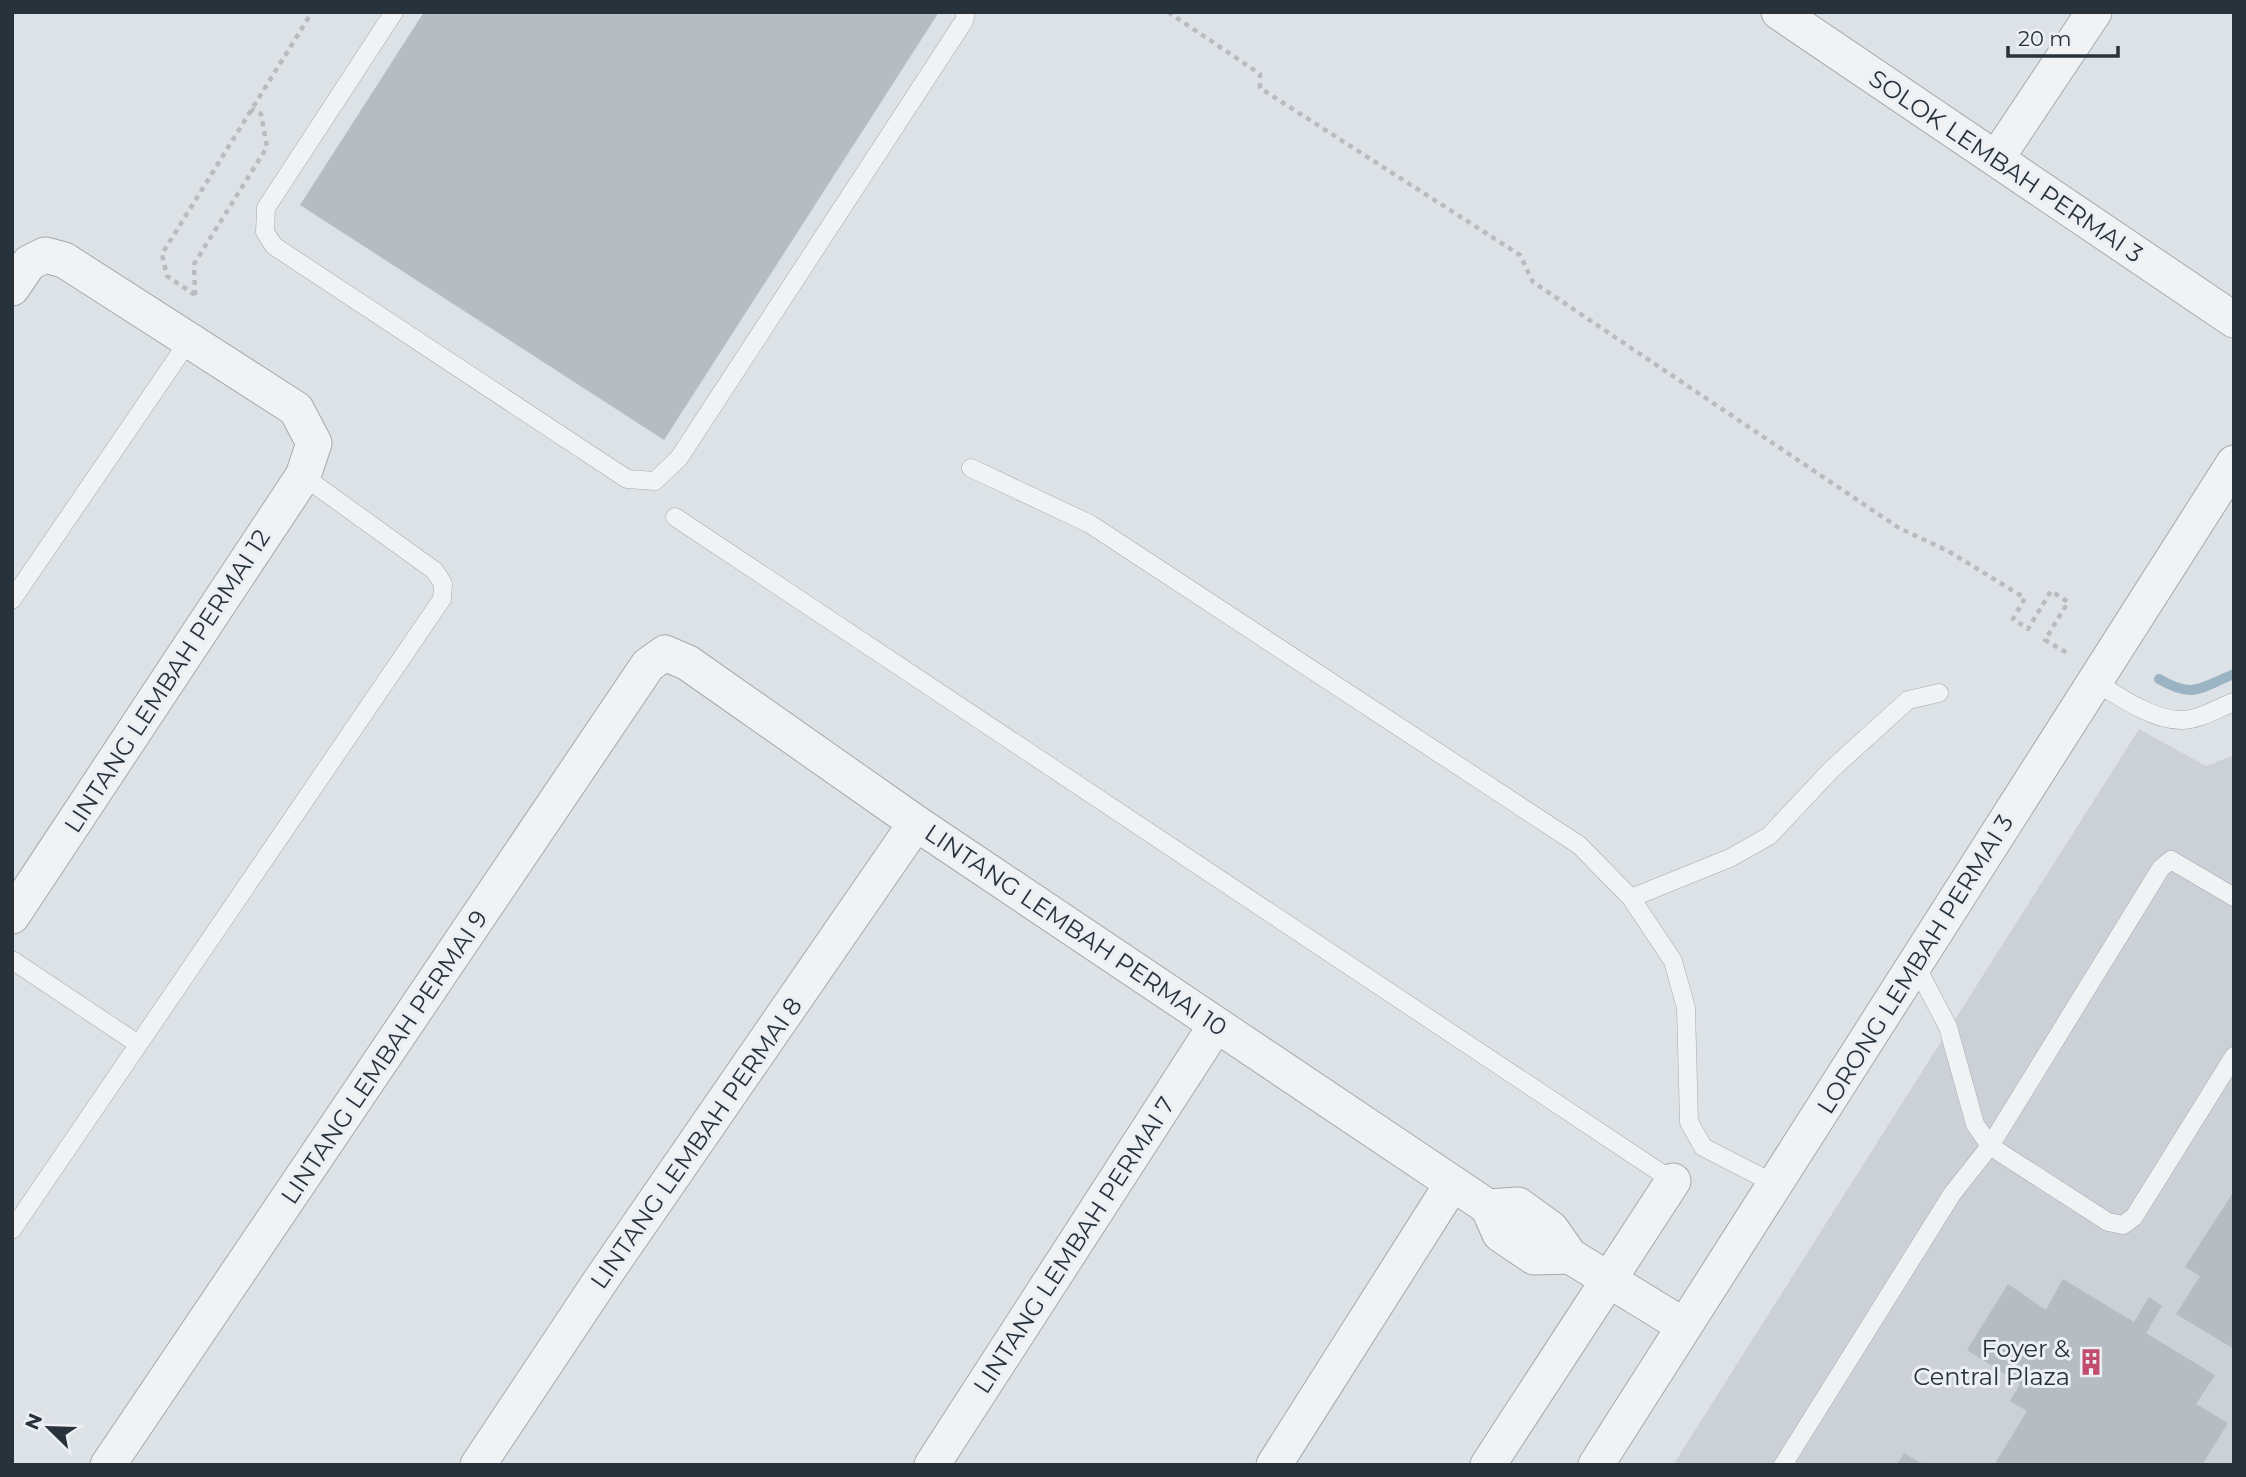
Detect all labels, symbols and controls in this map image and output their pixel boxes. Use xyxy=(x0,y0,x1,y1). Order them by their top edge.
scale bar xyxy=(2008,14,2118,58)
text: 20 m xyxy=(2018,26,2072,51)
street label: SOLOK LEMBAH PERMAI 3 xyxy=(1864,63,2148,269)
street label: LINTANG LEMBAH PERMAI 12 xyxy=(58,524,276,838)
street label: LORONG LEMBAH PERMAI 3 xyxy=(1811,809,2019,1119)
street label: LINTANG LEMBAH PERMAI 10 xyxy=(919,818,1233,1042)
street label: LINTANG LEMBAH PERMAI 9 xyxy=(275,905,493,1209)
street label: LINTANG LEMBAH PERMAI 8 xyxy=(584,992,808,1294)
street label: LINTANG LEMBAH PERMAI 7 xyxy=(967,1091,1181,1399)
place label: Foyer & Central Plaza xyxy=(1913,1334,2070,1391)
building icon: Foyer & Central Plaza xyxy=(2076,1347,2106,1377)
north arrow xyxy=(14,1393,84,1463)
text: N xyxy=(20,1410,47,1433)

